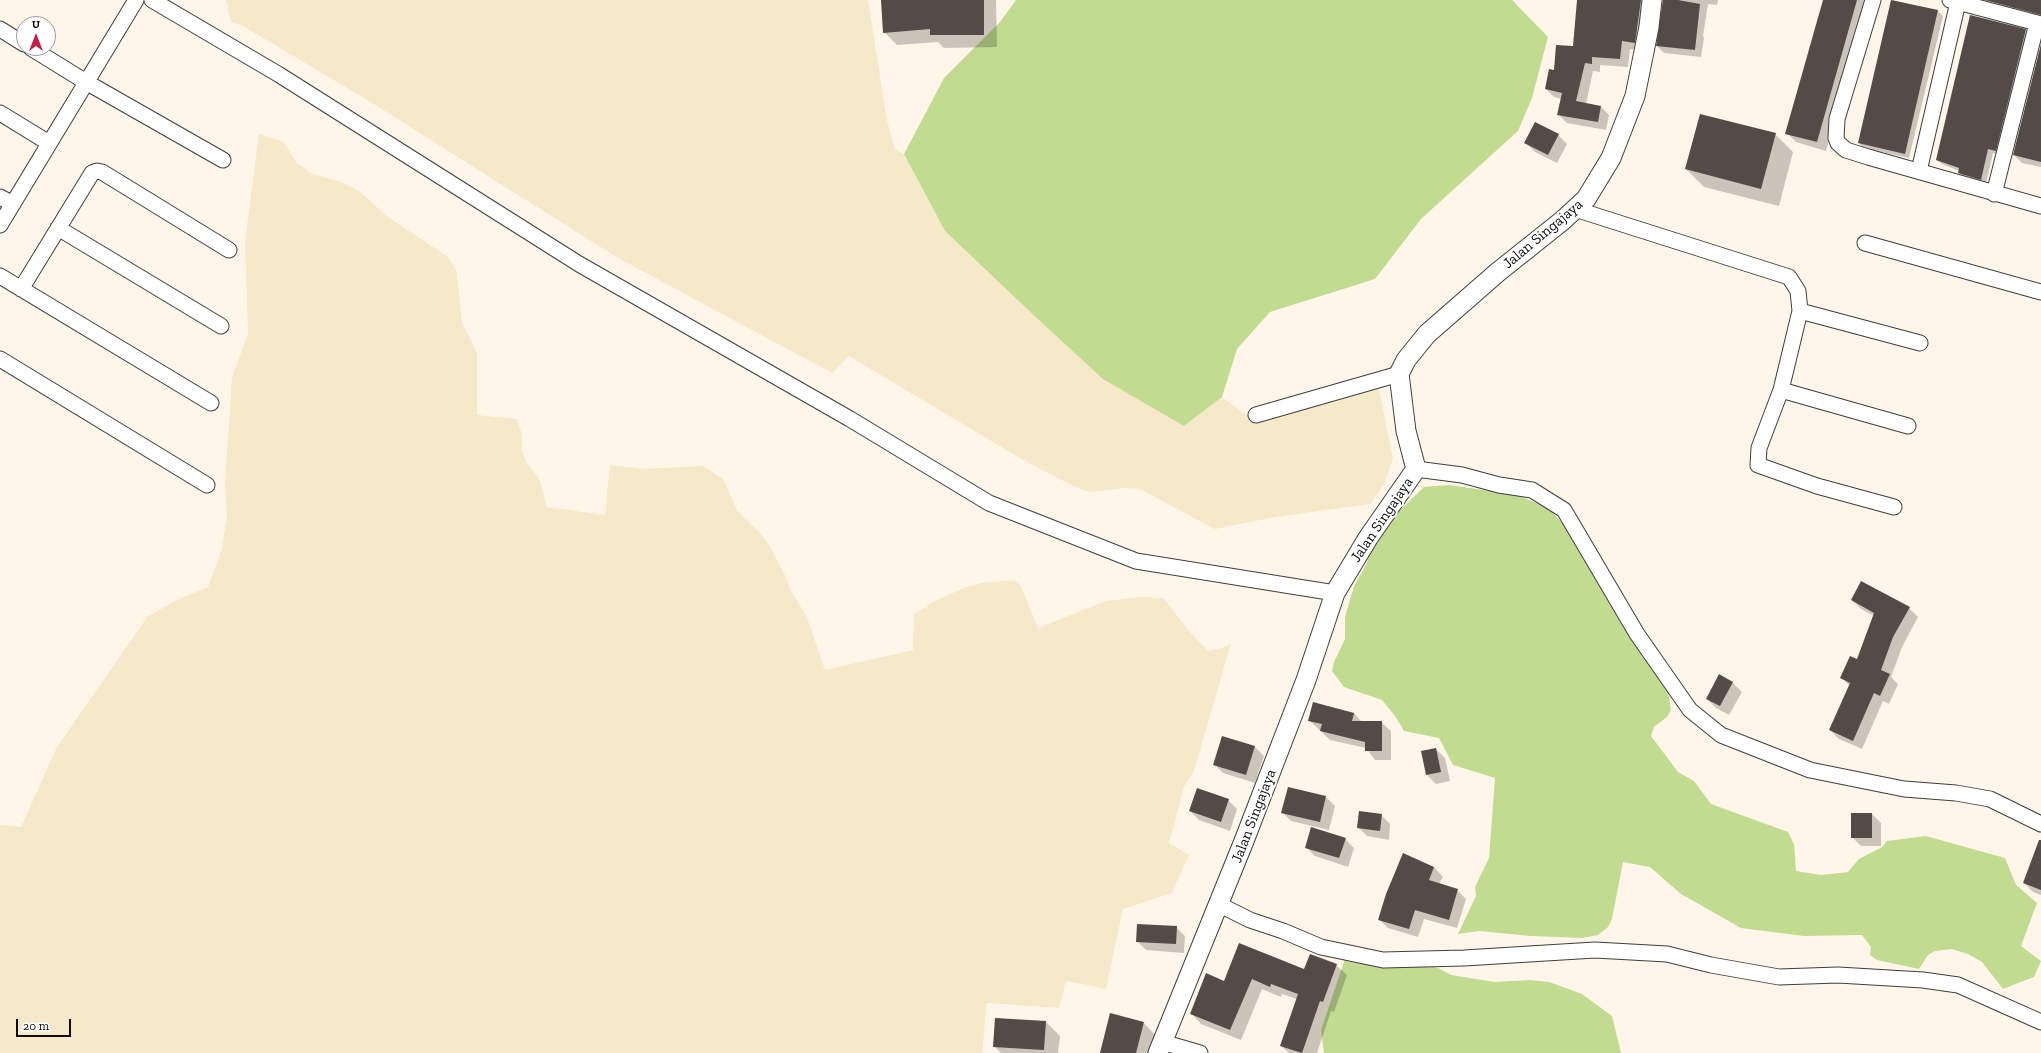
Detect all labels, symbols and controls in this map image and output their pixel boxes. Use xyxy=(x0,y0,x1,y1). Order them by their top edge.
north arrow xyxy=(16,16,56,56)
text: U xyxy=(32,18,40,31)
street label: Jalan Singajaya xyxy=(1499,195,1587,273)
street label: Jalan Singajaya xyxy=(1347,474,1417,566)
street label: Jalan Singajaya xyxy=(1228,767,1280,865)
scale bar xyxy=(18,1011,73,1037)
text: 20 m xyxy=(23,1019,49,1033)

